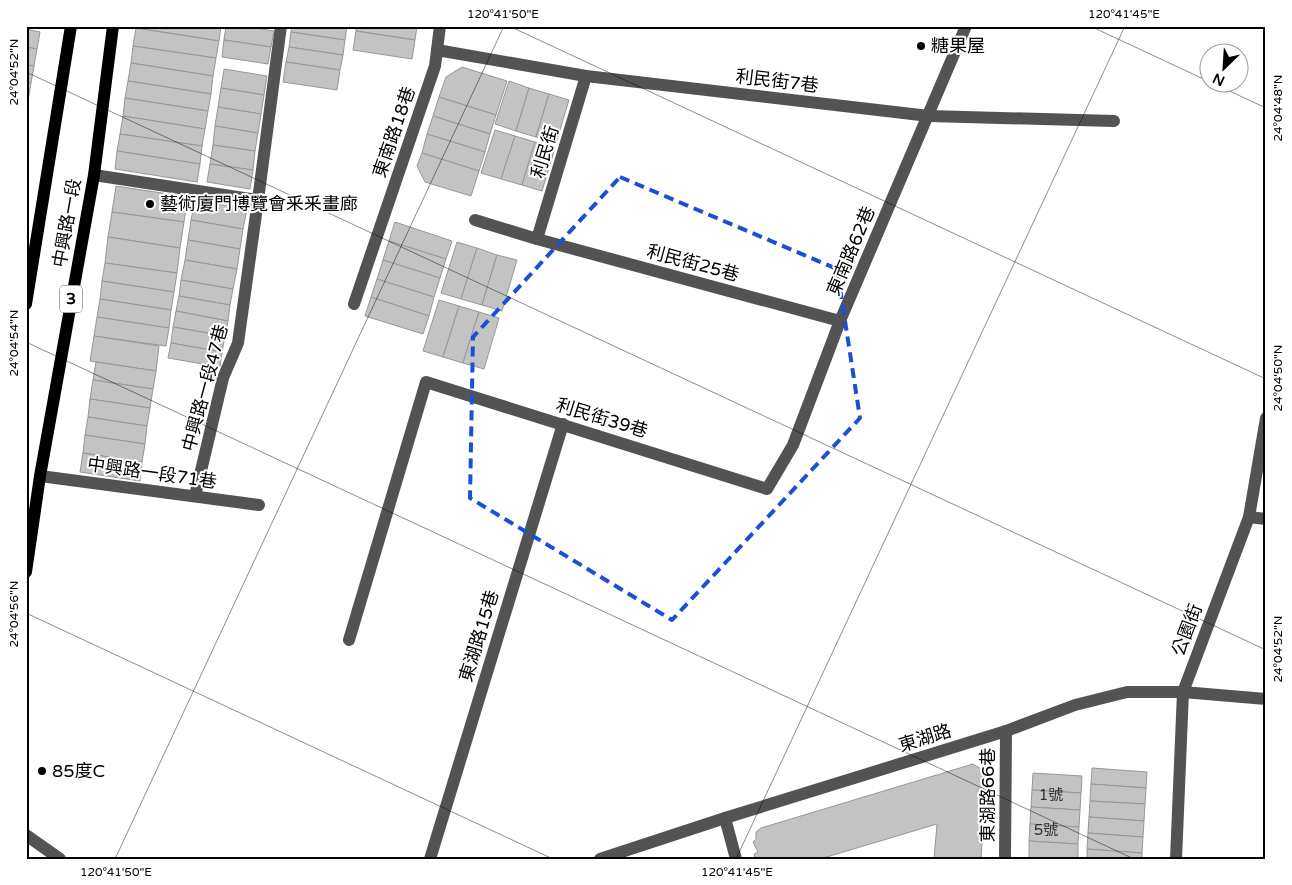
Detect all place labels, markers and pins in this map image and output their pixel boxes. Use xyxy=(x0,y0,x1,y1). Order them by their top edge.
place label: 糖果屋 xyxy=(931,35,985,57)
marker: 糖果屋 xyxy=(915,40,927,52)
place label: 藝術廈門博覽會釆釆畫廊 xyxy=(160,193,358,215)
marker: 藝術廈門博覽會釆釆畫廊 xyxy=(144,198,156,210)
place label: 85度C xyxy=(52,760,105,782)
marker: 85度C xyxy=(36,765,48,777)

